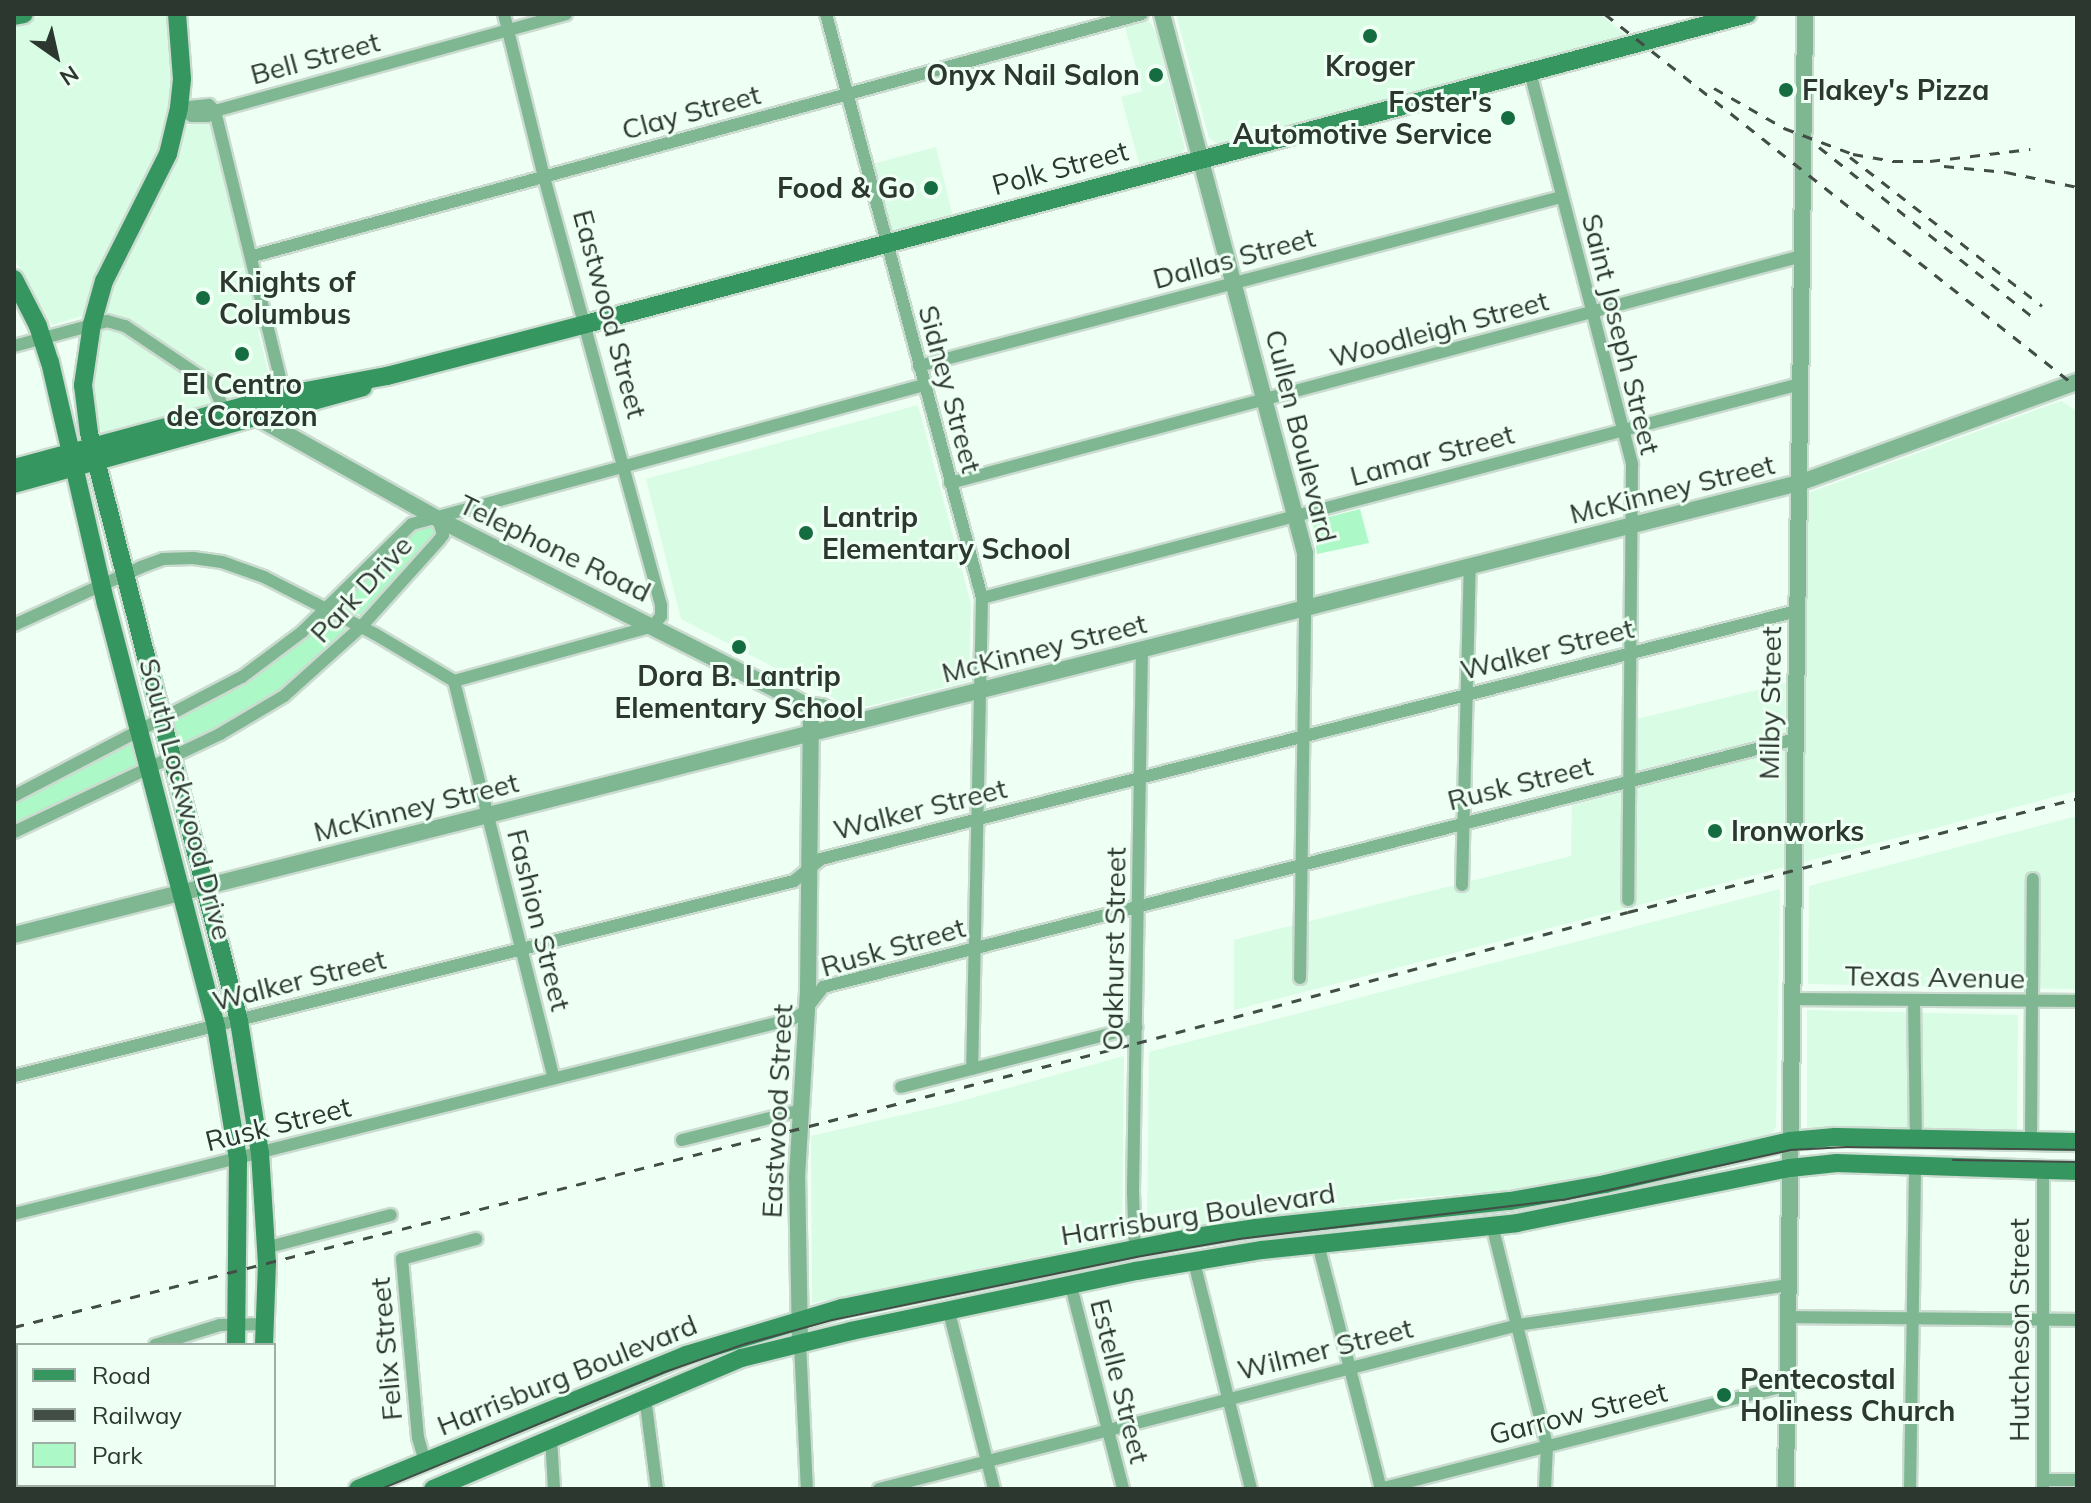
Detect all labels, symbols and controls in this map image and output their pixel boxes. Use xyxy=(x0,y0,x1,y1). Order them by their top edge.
north arrow xyxy=(16,16,96,96)
street label: Bell Street xyxy=(247,25,383,91)
marker: Kroger xyxy=(1361,27,1379,45)
place label: Kroger xyxy=(1325,49,1415,83)
place label: Onyx Nail Salon xyxy=(926,58,1140,92)
text: N xyxy=(55,60,84,92)
marker: Onyx Nail Salon xyxy=(1147,66,1165,84)
place label: Flakey's Pizza xyxy=(1802,73,1989,107)
street label: Clay Street xyxy=(618,77,764,147)
marker: Flakey's Pizza xyxy=(1777,81,1795,99)
place label: Foster's Automotive Service xyxy=(1233,85,1492,151)
marker: Foster's Automotive Service xyxy=(1499,109,1517,127)
street label: Polk Street xyxy=(988,134,1132,202)
place label: Food & Go xyxy=(777,171,915,205)
marker: Food & Go xyxy=(922,179,940,197)
street label: Eastwood Street xyxy=(566,206,654,422)
street label: Saint Joseph Street xyxy=(1575,210,1667,458)
street label: Dallas Street xyxy=(1149,220,1319,296)
place label: Knights of Columbus xyxy=(219,265,355,331)
street label: Woodleigh Street xyxy=(1326,284,1552,374)
marker: Knights of Columbus xyxy=(194,289,212,307)
street label: Sidney Street xyxy=(912,302,988,476)
street label: Cullen Boulevard xyxy=(1258,326,1344,546)
marker: El Centro de Corazon xyxy=(233,345,251,363)
place label: El Centro de Corazon xyxy=(166,367,318,433)
street label: Lamar Street xyxy=(1346,417,1518,493)
street label: McKinney Street xyxy=(1566,447,1778,531)
street label: Telephone Road xyxy=(454,487,656,609)
place label: Lantrip Elementary School xyxy=(822,500,1071,566)
marker: Lantrip Elementary School xyxy=(797,524,815,542)
street label: Park Drive xyxy=(303,529,419,649)
street label: McKinney Street xyxy=(938,606,1150,690)
street label: Walker Street xyxy=(1457,611,1637,687)
street label: Milby Street xyxy=(1752,626,1788,780)
marker: Dora B. Lantrip Elementary School xyxy=(730,638,748,656)
street label: South Lockwood Drive xyxy=(132,655,240,943)
place label: Dora B. Lantrip Elementary School xyxy=(615,659,863,725)
street label: Rusk Street xyxy=(1444,749,1596,817)
street label: McKinney Street xyxy=(310,765,522,849)
street label: Walker Street xyxy=(830,771,1010,847)
place label: Ironworks xyxy=(1731,814,1864,848)
marker: Ironworks xyxy=(1706,822,1724,840)
street label: Fashion Street xyxy=(500,826,578,1014)
street label: Oakhurst Street xyxy=(1095,847,1133,1051)
street label: Rusk Street xyxy=(817,910,969,984)
street label: Walker Street xyxy=(209,942,389,1018)
street label: Texas Avenue xyxy=(1845,959,2025,995)
street label: Eastwood Street xyxy=(755,1003,799,1219)
street label: Rusk Street xyxy=(202,1090,354,1158)
street label: Harrisburg Boulevard xyxy=(1058,1176,1338,1252)
street label: Hutcheson Street xyxy=(2002,1218,2036,1442)
street label: Felix Street xyxy=(363,1276,409,1422)
street label: Estelle Street xyxy=(1083,1295,1157,1467)
street label: Harrisburg Boulevard xyxy=(432,1307,702,1443)
street label: Wilmer Street xyxy=(1234,1311,1416,1387)
legend xyxy=(16,1343,276,1487)
text: Road xyxy=(92,1360,151,1390)
place label: Pentecostal Holiness Church xyxy=(1740,1362,1955,1428)
street label: Garrow Street xyxy=(1486,1375,1670,1451)
marker: Pentecostal Holiness Church xyxy=(1715,1386,1733,1404)
text: Railway xyxy=(92,1400,182,1430)
text: Park xyxy=(92,1440,143,1470)

